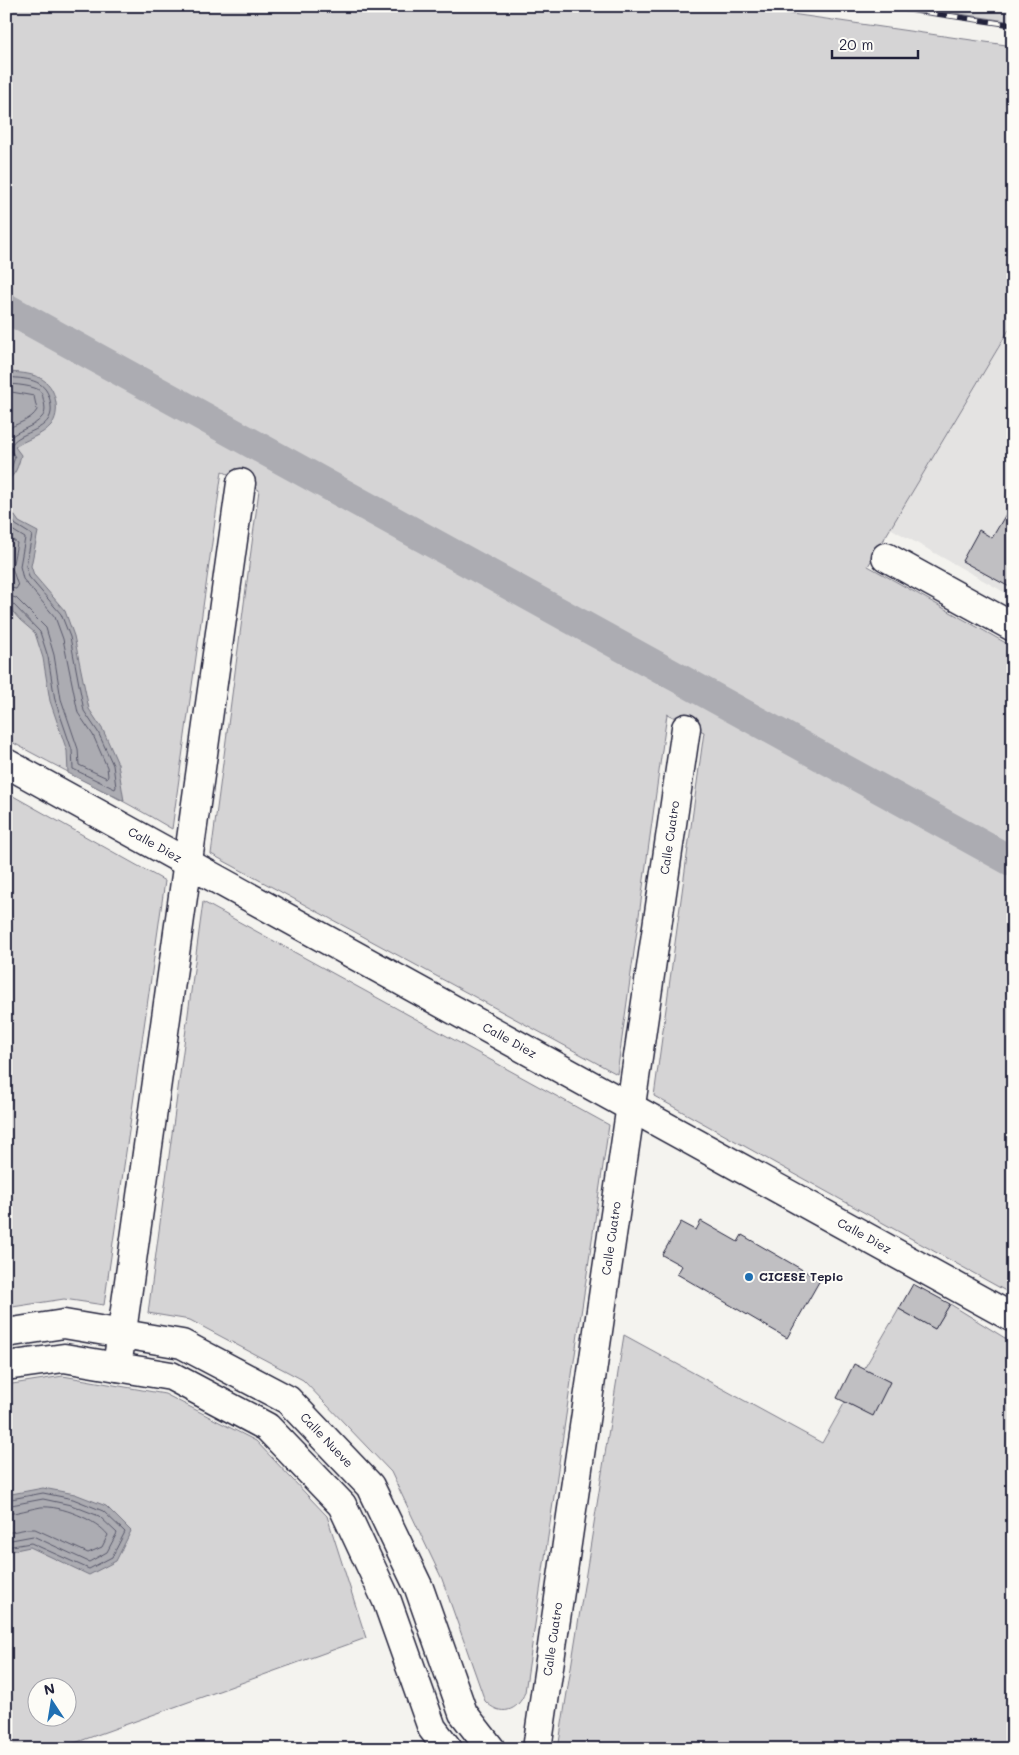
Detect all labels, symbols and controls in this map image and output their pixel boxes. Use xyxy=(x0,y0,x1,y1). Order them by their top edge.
scale bar xyxy=(832,28,918,60)
text: 20 m xyxy=(839,34,873,54)
street label: Calle Cuatro xyxy=(656,800,682,876)
street label: Calle Diez xyxy=(125,823,186,866)
street label: Calle Diez xyxy=(480,1018,540,1061)
street label: Calle Cuatro xyxy=(597,1200,624,1276)
street label: Calle Diez xyxy=(835,1214,895,1257)
place label: CICESE Tepic xyxy=(759,1268,843,1284)
marker: CICESE Tepic xyxy=(743,1271,755,1283)
street label: Calle Nueve xyxy=(297,1409,357,1471)
street label: Calle Cuatro xyxy=(539,1601,565,1677)
north arrow xyxy=(28,1678,78,1728)
text: N xyxy=(42,1678,56,1699)

